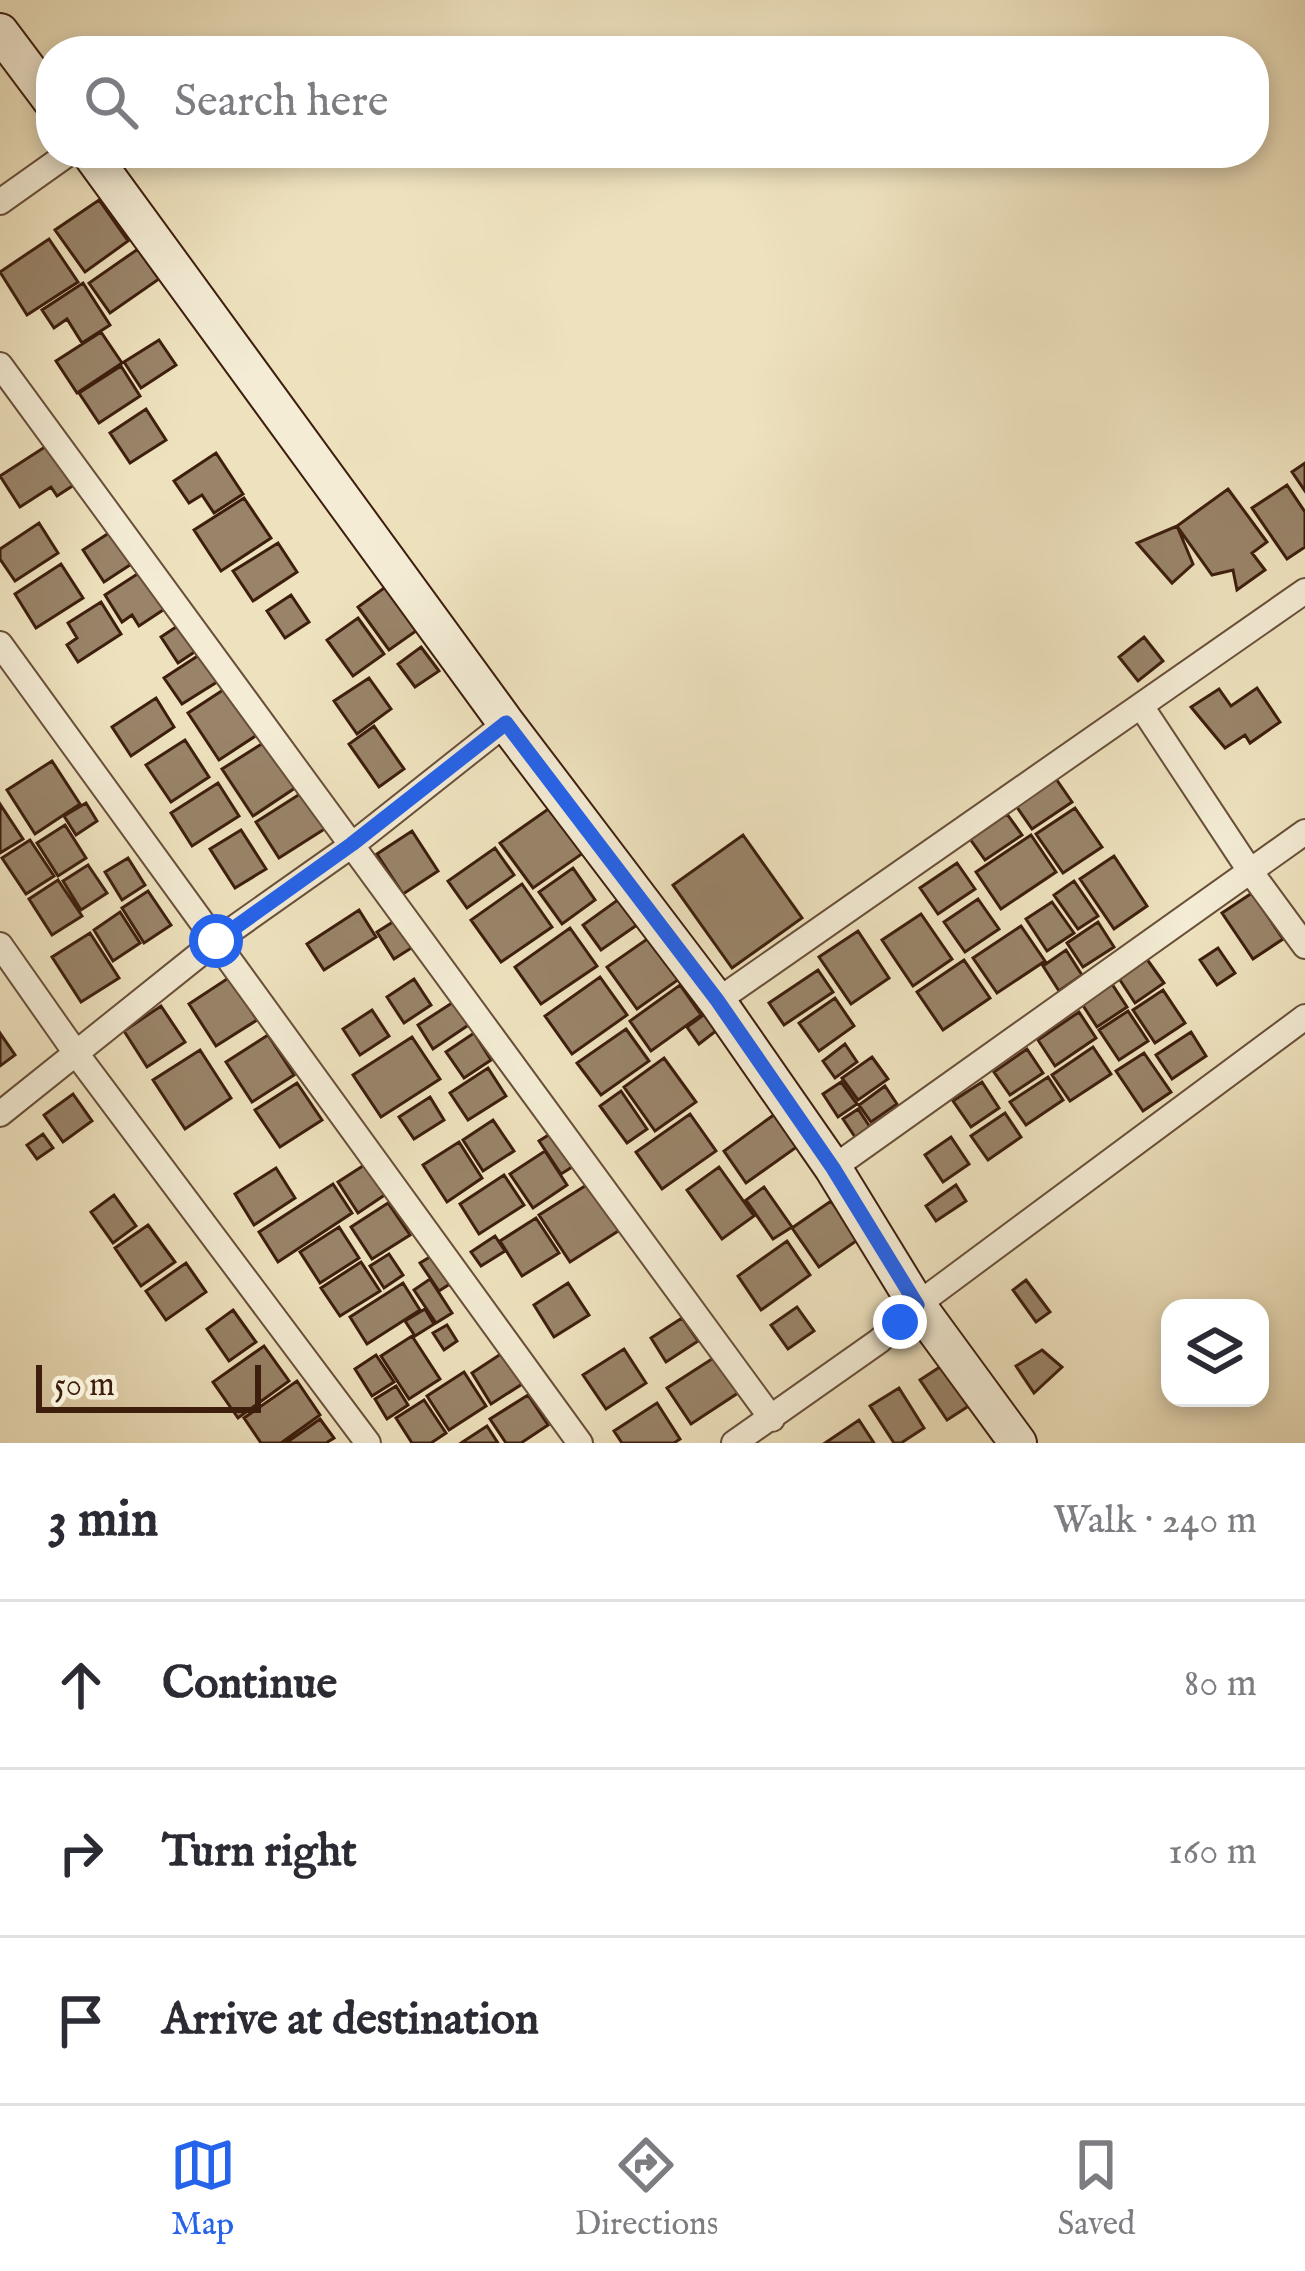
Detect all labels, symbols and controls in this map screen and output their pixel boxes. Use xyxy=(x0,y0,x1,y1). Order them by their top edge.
search box xyxy=(36,36,1269,168)
icon: search xyxy=(78,69,144,135)
text: Search here xyxy=(174,74,388,131)
route start xyxy=(189,914,243,968)
route end xyxy=(873,1295,927,1349)
map controls xyxy=(1161,1299,1269,1407)
button: layers xyxy=(1161,1299,1269,1407)
scale bar xyxy=(36,1359,261,1412)
text: 50 m xyxy=(54,1365,115,1407)
text: 3 min xyxy=(48,1489,158,1554)
text: Walk · 240 m xyxy=(1053,1497,1257,1546)
icon: ahead xyxy=(48,1652,114,1718)
text: Continue xyxy=(162,1656,337,1713)
text: 80 m xyxy=(1184,1660,1257,1709)
icon: right xyxy=(48,1820,114,1886)
text: Turn right xyxy=(162,1824,357,1881)
text: 160 m xyxy=(1168,1828,1257,1877)
icon: arrive xyxy=(48,1988,114,2054)
text: Arrive at destination xyxy=(162,1992,539,2049)
tab: Map xyxy=(170,2132,236,2246)
tab: Directions xyxy=(575,2132,718,2246)
tab: Saved xyxy=(1057,2132,1135,2246)

